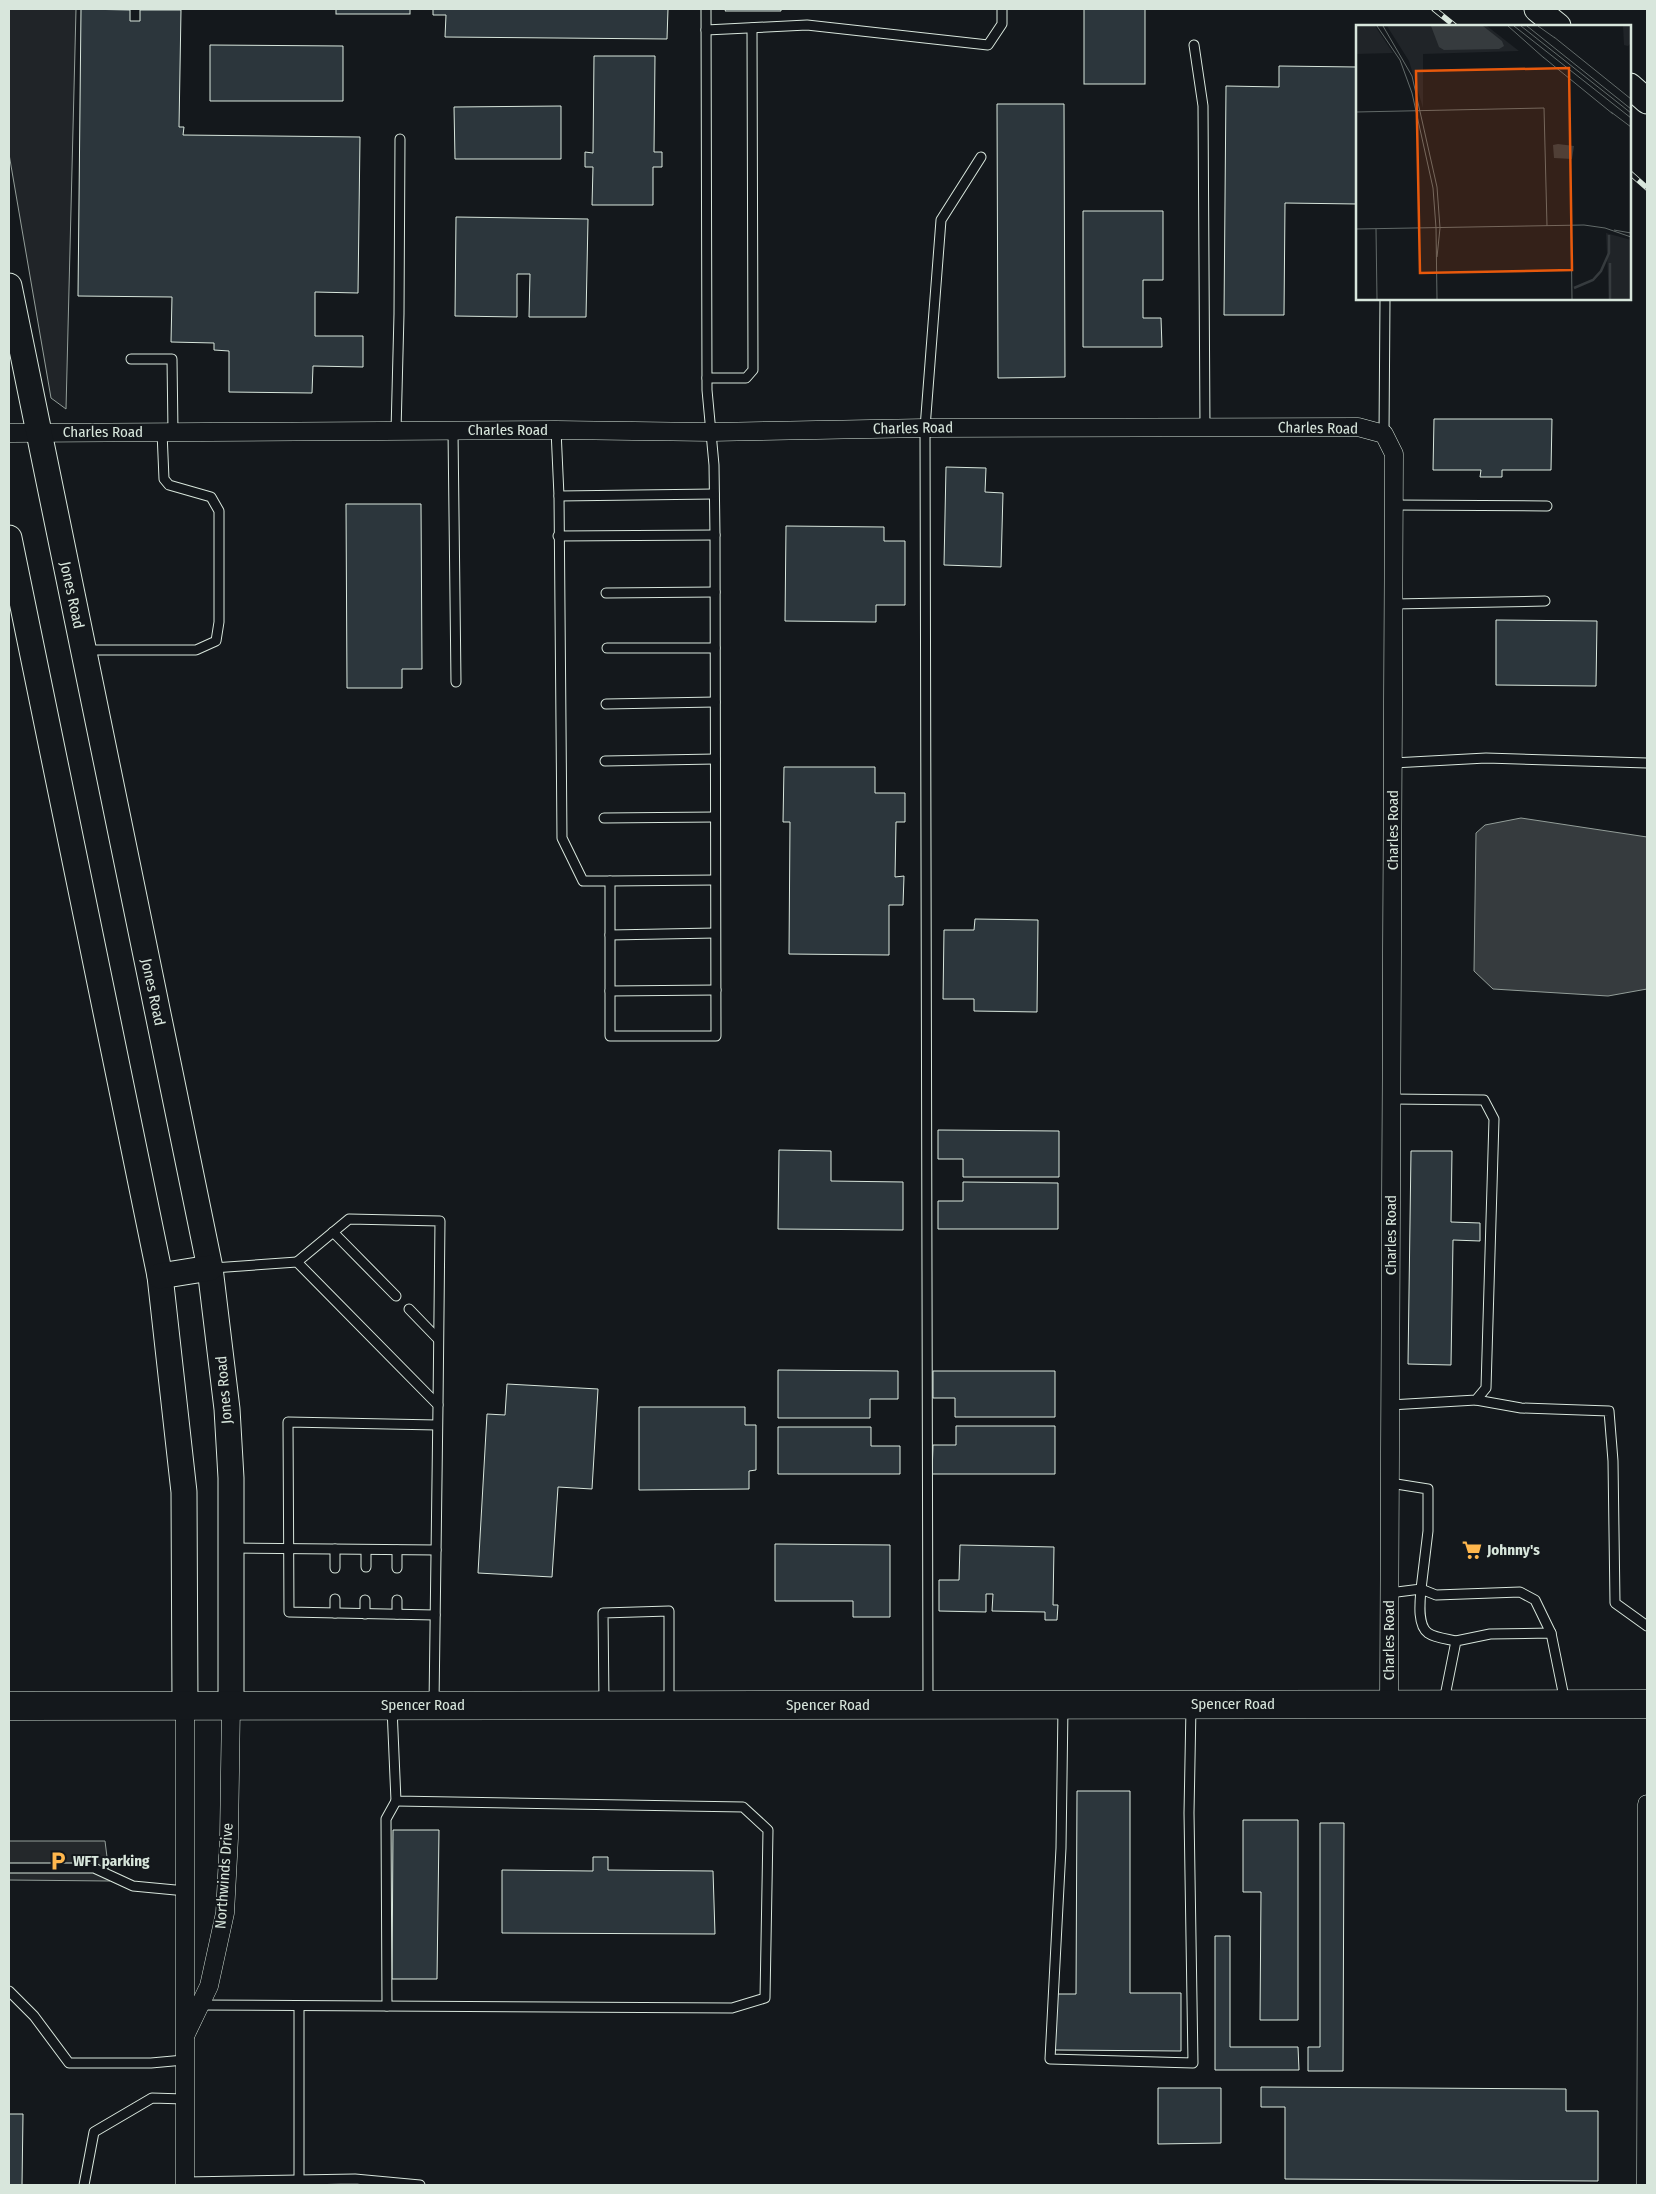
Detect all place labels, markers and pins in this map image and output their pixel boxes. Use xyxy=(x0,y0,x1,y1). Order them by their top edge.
supermarket icon: Johnny's xyxy=(1461,1539,1483,1561)
place label: Johnny's xyxy=(1486,1541,1540,1559)
parking icon: WFT parking xyxy=(47,1850,69,1872)
place label: WFT parking xyxy=(73,1852,150,1870)

